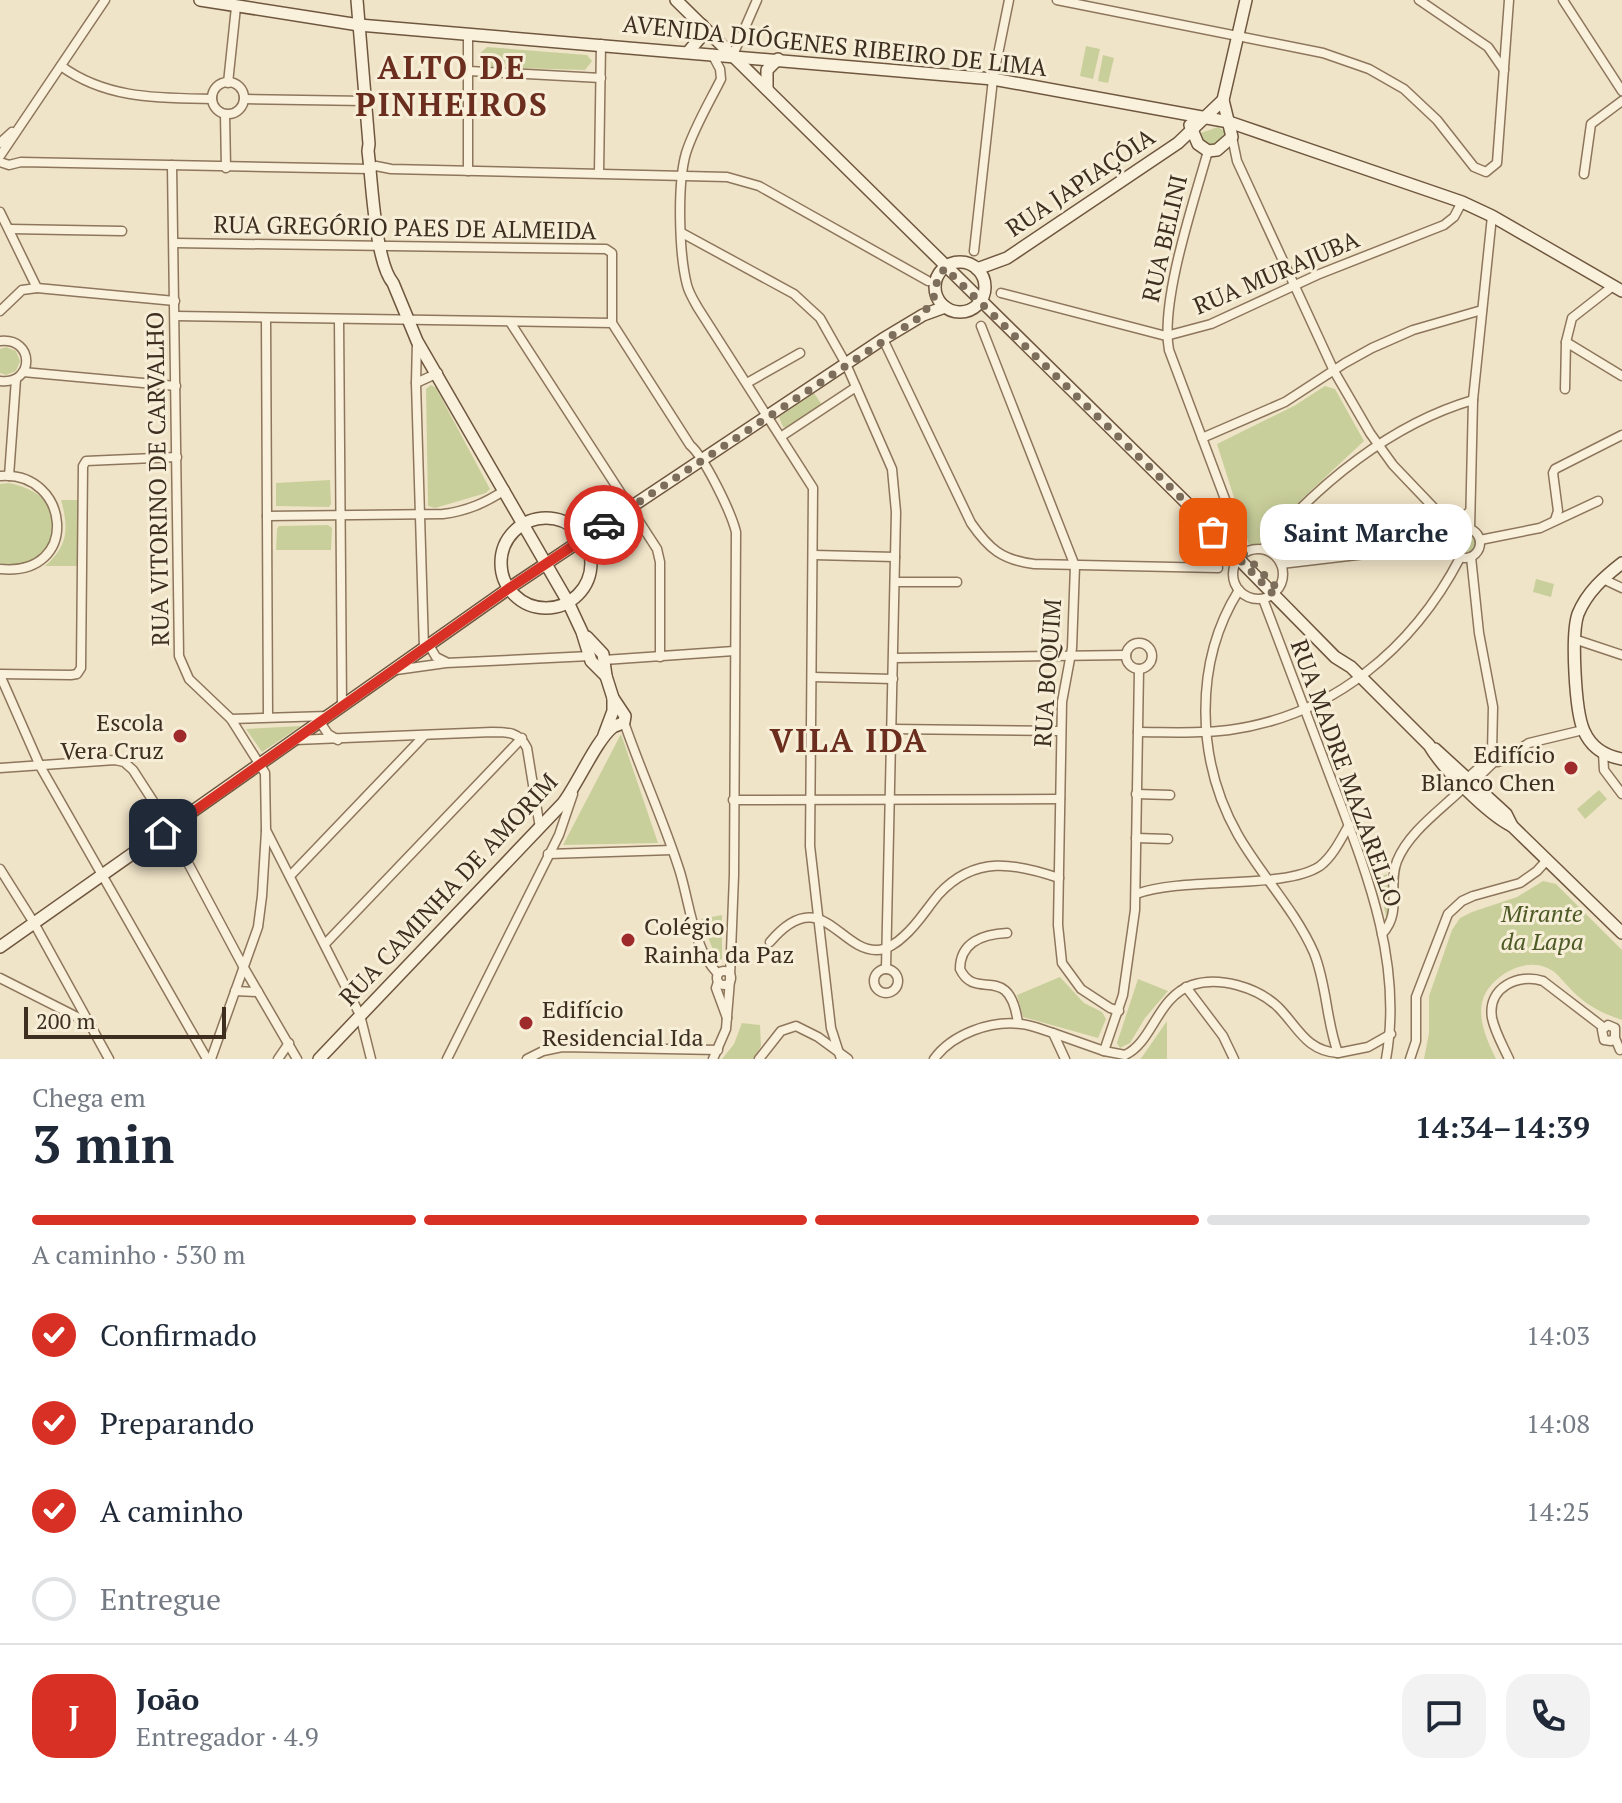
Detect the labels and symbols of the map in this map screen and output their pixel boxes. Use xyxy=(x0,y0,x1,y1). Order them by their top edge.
street label: AVENIDA DIÓGENES RIBEIRO DE LIMA xyxy=(621,7,1049,83)
district label: ALTO DE PINHEIROS xyxy=(355,46,549,125)
street label: RUA JAPIAÇÓIA xyxy=(999,120,1161,244)
street label: RUA BELINI xyxy=(1134,171,1194,305)
street label: RUA GREGÓRIO PAES DE ALMEIDA xyxy=(213,208,598,246)
street label: RUA MURAJUBA xyxy=(1188,222,1364,321)
street label: RUA VITORINO DE CARVALHO xyxy=(138,311,176,647)
courier xyxy=(564,485,644,565)
pin xyxy=(1179,498,1247,566)
callout: Saint Marche xyxy=(1261,504,1473,560)
street label: RUA BOQUIM xyxy=(1026,597,1068,748)
street label: RUA MADRE MAZARELLO xyxy=(1284,635,1410,911)
place label: Escola Vera Cruz xyxy=(60,706,164,766)
district label: VILA IDA xyxy=(770,719,928,761)
marker: Escola Vera Cruz xyxy=(171,727,189,745)
place label: Edifício Blanco Chen xyxy=(1421,738,1555,798)
marker: Edifício Blanco Chen xyxy=(1562,759,1580,777)
street label: RUA CAMINHA DE AMORIM xyxy=(332,766,564,1012)
pin xyxy=(129,799,197,867)
park label: Mirante da Lapa xyxy=(1500,897,1584,957)
place label: Colégio Rainha da Paz xyxy=(644,910,794,970)
marker: Colégio Rainha da Paz xyxy=(619,931,637,949)
place label: Edifício Residencial Ida xyxy=(542,993,704,1053)
scale bar xyxy=(24,1003,226,1039)
marker: Edifício Residencial Ida xyxy=(517,1014,535,1032)

